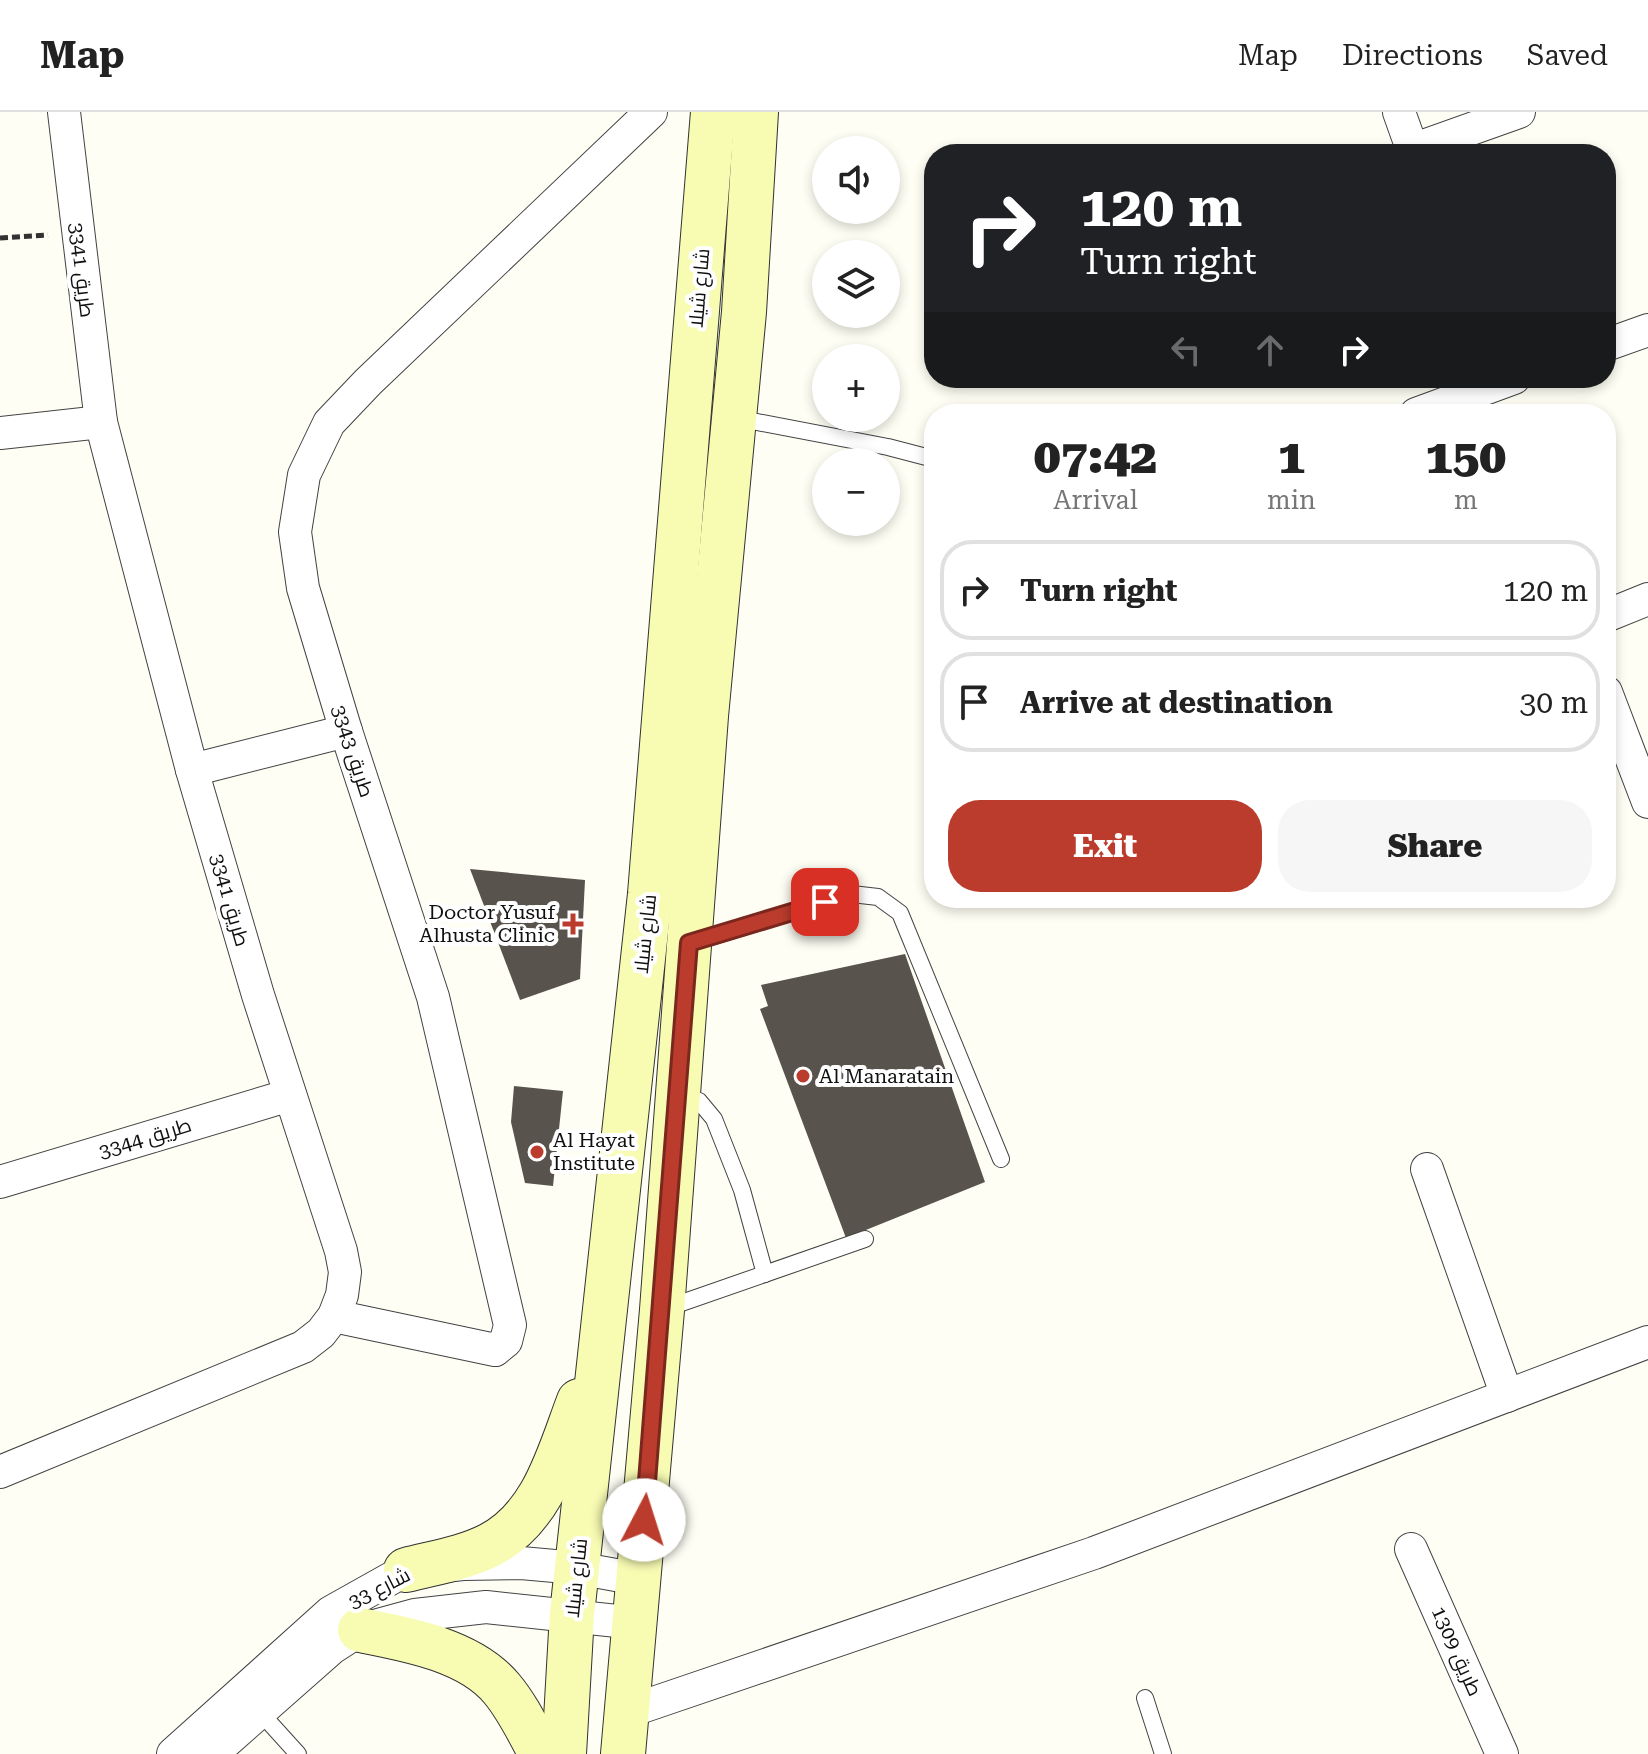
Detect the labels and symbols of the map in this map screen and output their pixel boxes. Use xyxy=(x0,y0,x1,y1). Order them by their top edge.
street label: طريق 3341 xyxy=(63,221,100,319)
street label: شارع شيلا xyxy=(684,247,716,329)
street label: طريق 3343 xyxy=(326,702,379,800)
street label: طريق 3341 xyxy=(204,851,255,950)
pin xyxy=(791,868,859,936)
street label: شارع شيلا xyxy=(629,893,663,975)
place label: Doctor Yusuf Alhusta Clinic xyxy=(419,900,556,947)
marker: Doctor Yusuf Alhusta Clinic xyxy=(562,913,584,935)
place label: Al Manaratain xyxy=(819,1064,954,1088)
marker: Al Manaratain xyxy=(794,1067,812,1085)
street label: طريق 3344 xyxy=(96,1113,195,1164)
place label: Al Hayat Institute xyxy=(553,1128,635,1175)
marker: Al Hayat Institute xyxy=(528,1143,546,1161)
position arrow xyxy=(602,1478,686,1562)
street label: شارع شيلا xyxy=(560,1537,594,1619)
street label: شارع 33 xyxy=(344,1562,415,1616)
street label: طريق 1309 xyxy=(1426,1602,1487,1700)

